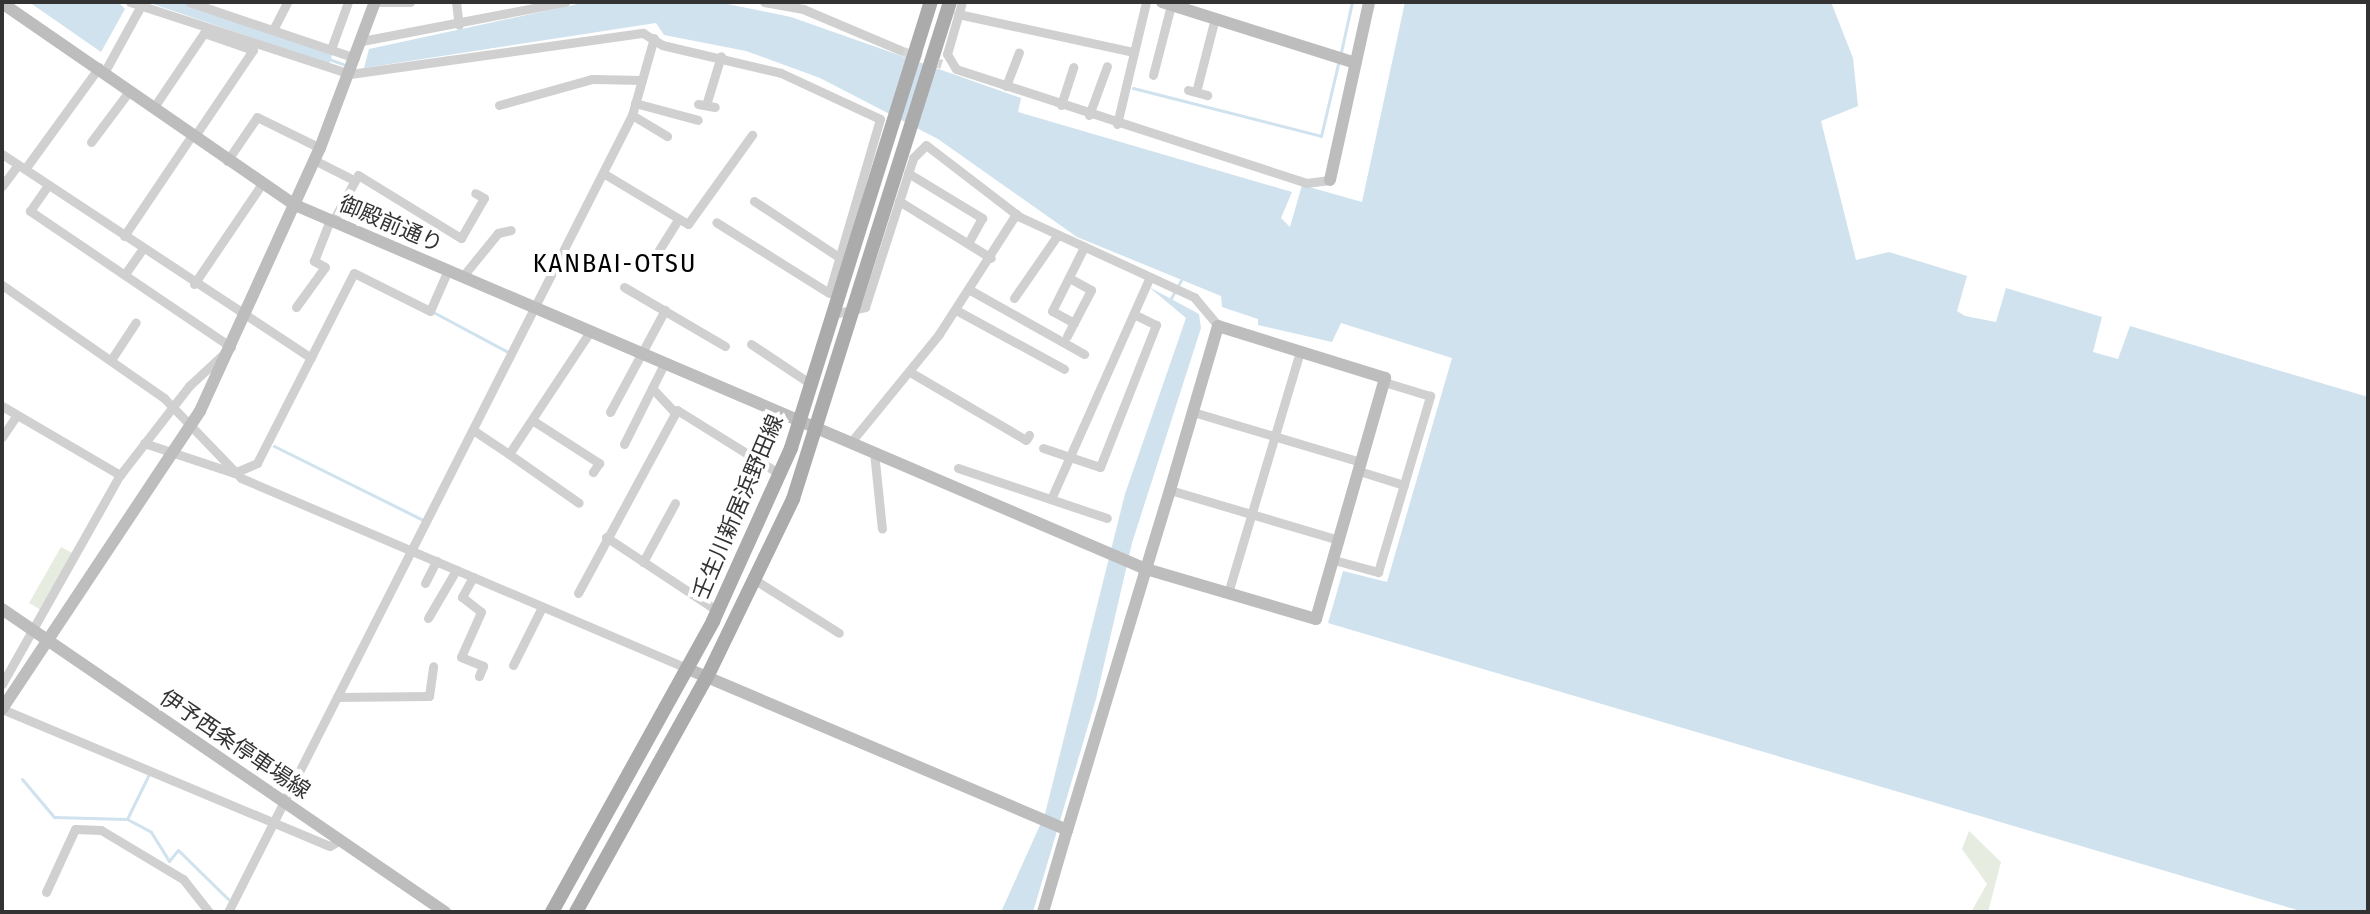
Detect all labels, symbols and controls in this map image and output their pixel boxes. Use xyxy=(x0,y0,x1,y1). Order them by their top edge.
street label: 御殿前通り xyxy=(335,190,447,258)
district label: KANBAI-OTSU xyxy=(533,248,697,280)
street label: 壬生川新居浜野田線 xyxy=(687,411,789,603)
street label: 伊予西条停車場線 xyxy=(155,684,315,804)

